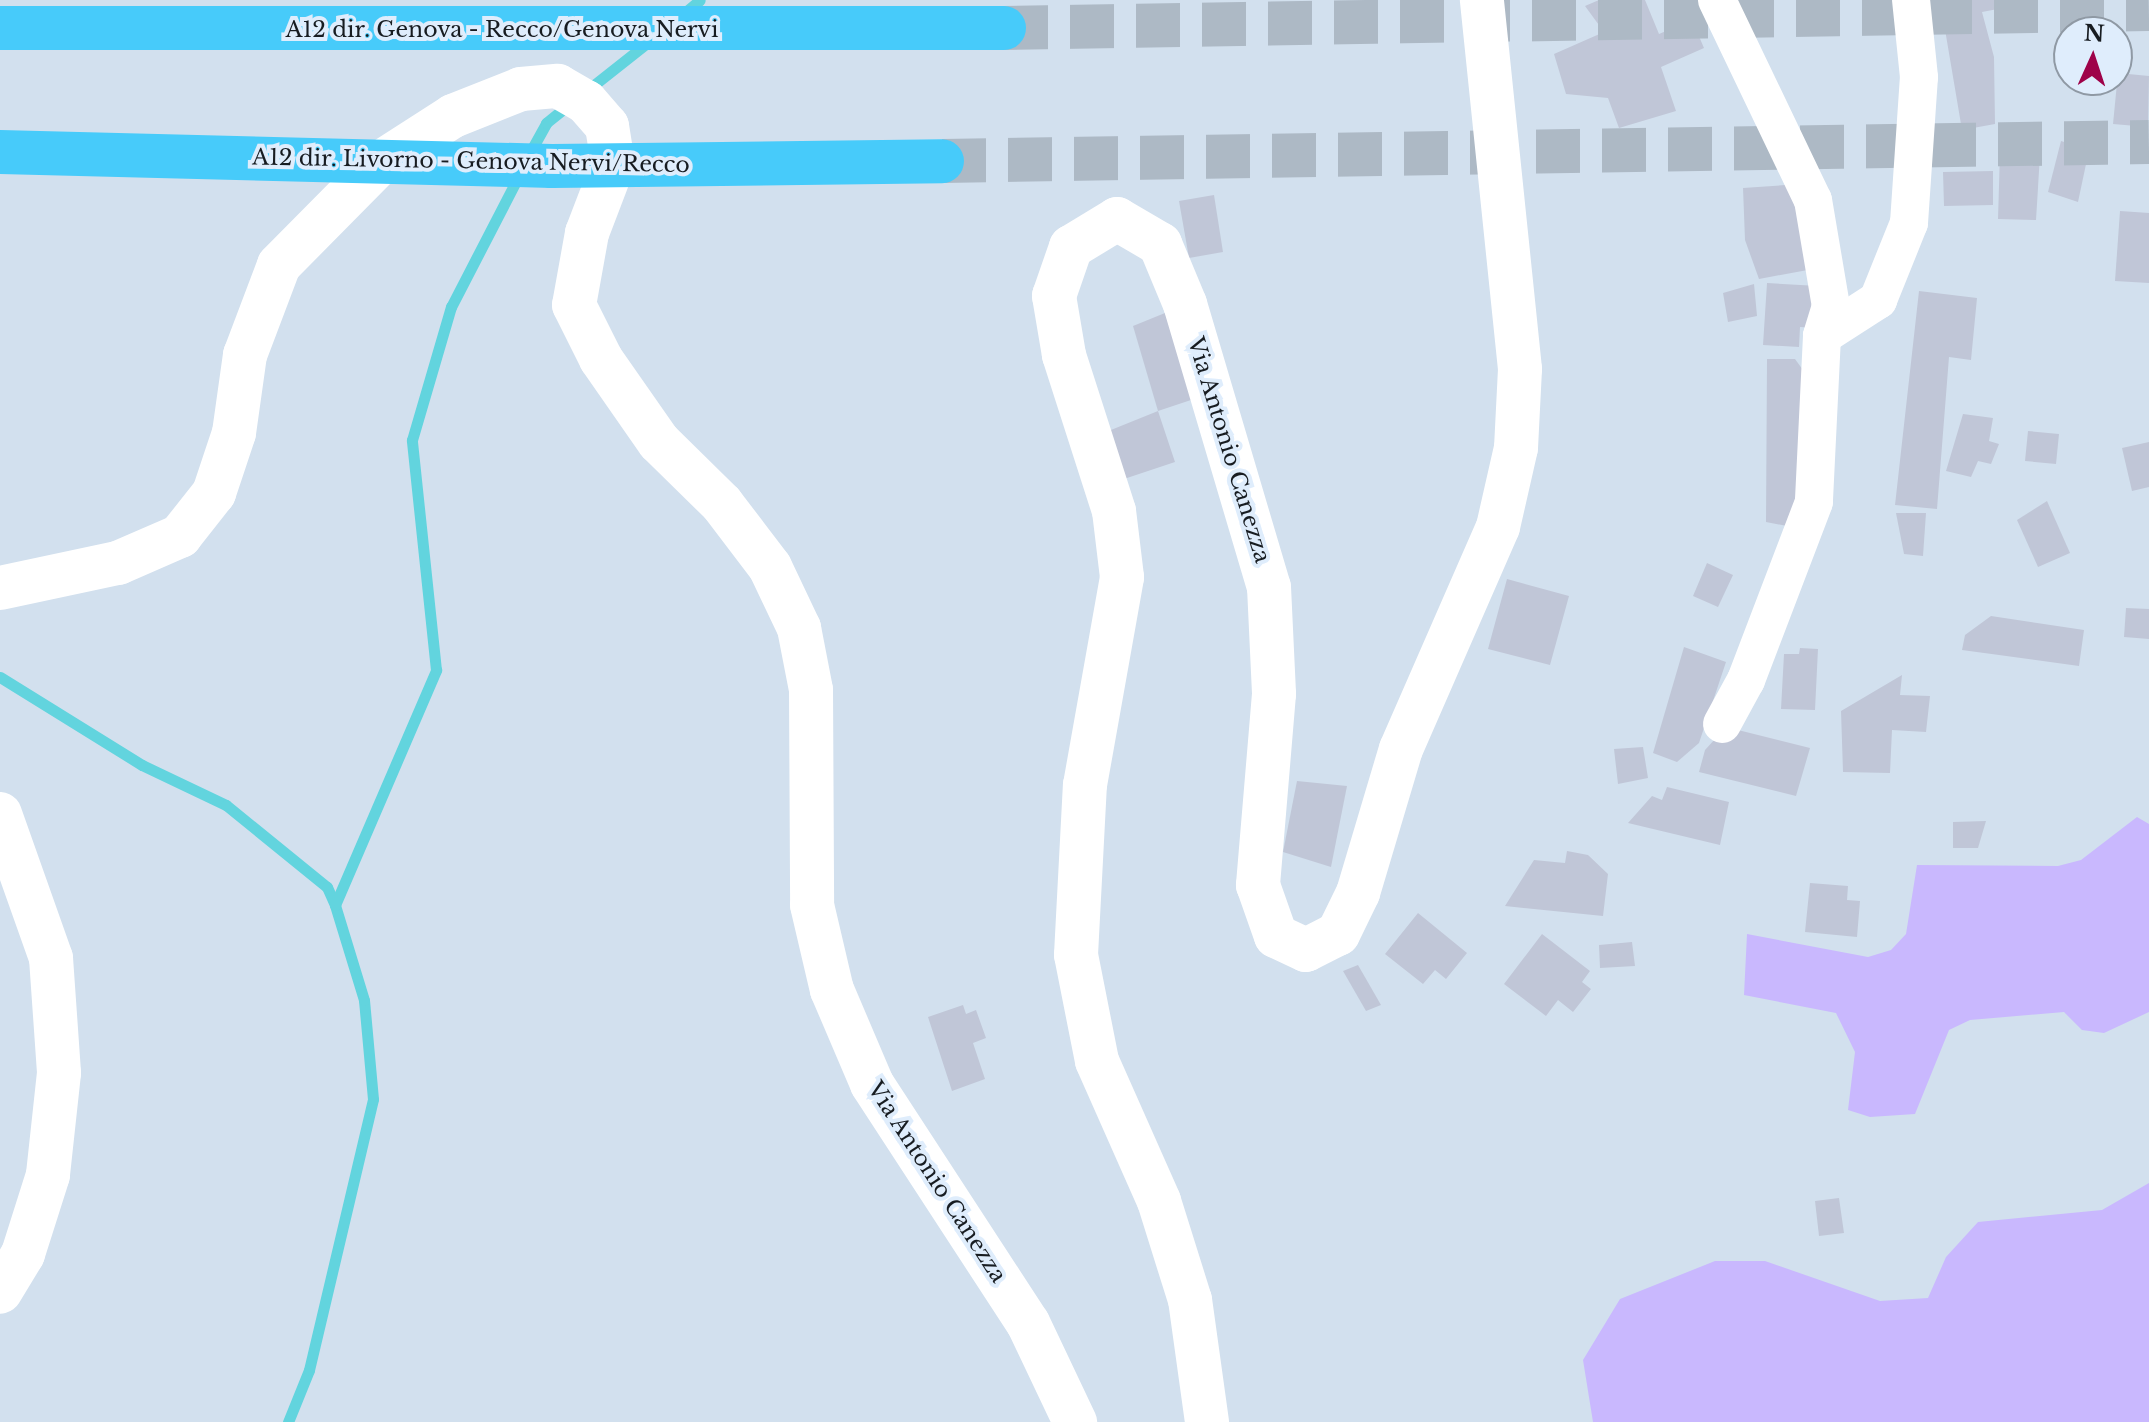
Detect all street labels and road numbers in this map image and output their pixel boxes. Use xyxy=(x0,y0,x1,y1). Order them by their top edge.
street label: A12 dir. Genova - Recco/Genova Nervi xyxy=(285,17,719,43)
street label: A12 dir. Livorno - Genova Nervi/Recco xyxy=(252,144,690,178)
street label: Via Antonio Canezza xyxy=(1182,334,1276,566)
street label: Via Antonio Canezza xyxy=(862,1076,1012,1288)

